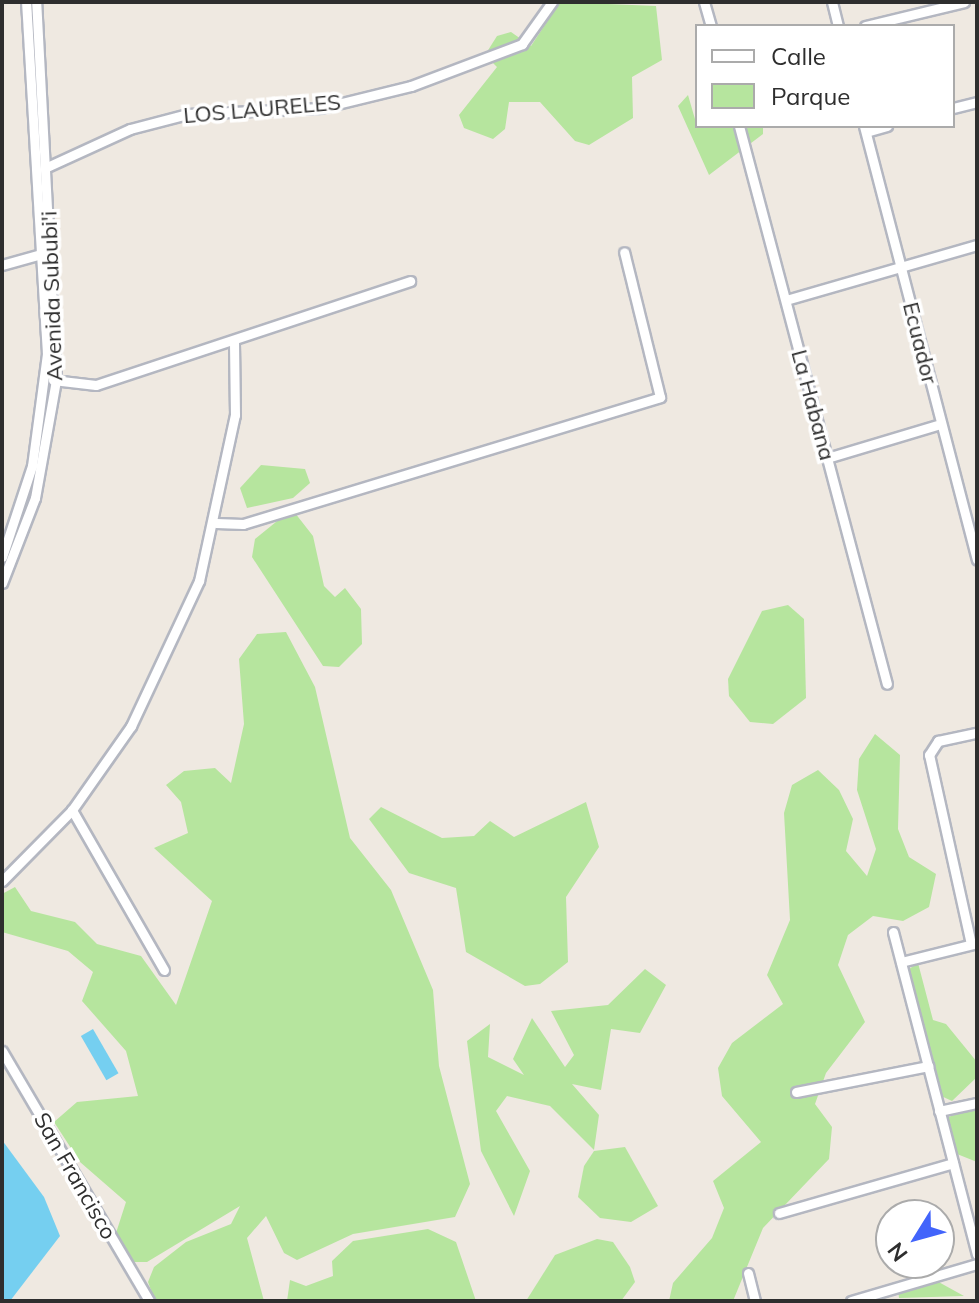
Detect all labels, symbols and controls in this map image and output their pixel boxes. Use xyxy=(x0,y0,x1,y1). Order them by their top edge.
legend xyxy=(695,24,955,128)
text: Calle xyxy=(771,41,826,71)
text: Parque xyxy=(771,81,850,111)
street label: LOS LAURELES xyxy=(182,89,342,129)
street label: Avenida Sububi'i xyxy=(36,211,68,381)
street label: Ecuador xyxy=(897,299,943,387)
street label: La Habana xyxy=(786,347,840,463)
street label: San Francisco xyxy=(28,1108,122,1244)
north arrow xyxy=(875,1199,955,1279)
text: N xyxy=(881,1237,914,1267)

